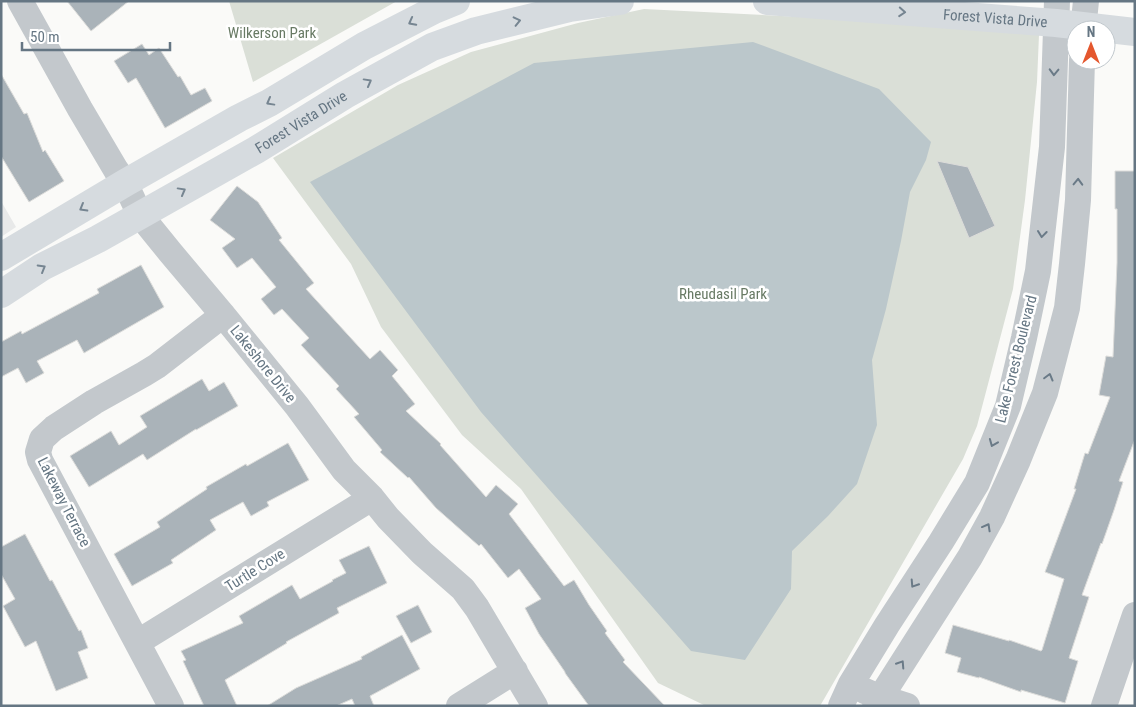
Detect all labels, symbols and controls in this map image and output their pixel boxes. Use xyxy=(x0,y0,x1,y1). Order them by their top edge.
street label: Forest Vista Drive xyxy=(943,5,1048,31)
one-way arrow xyxy=(899,6,907,17)
one-way arrow xyxy=(408,16,417,26)
one-way arrow xyxy=(513,16,522,27)
scale bar xyxy=(22,20,170,52)
north arrow xyxy=(1066,20,1116,70)
park label: Wilkerson Park xyxy=(228,24,316,42)
text: N xyxy=(1087,24,1095,40)
text: 50 m xyxy=(30,28,60,46)
one-way arrow xyxy=(1049,68,1060,76)
one-way arrow xyxy=(362,79,371,89)
street label: Forest Vista Drive xyxy=(252,87,350,157)
one-way arrow xyxy=(267,96,276,106)
one-way arrow xyxy=(1073,178,1084,186)
one-way arrow xyxy=(177,188,186,198)
one-way arrow xyxy=(79,202,88,212)
one-way arrow xyxy=(1037,230,1048,238)
one-way arrow xyxy=(37,264,46,274)
park label: Rheudasil Park xyxy=(679,285,767,303)
street label: Lake Forest Boulevard xyxy=(991,293,1041,425)
street label: Lakeshore Drive xyxy=(226,322,300,406)
one-way arrow xyxy=(1043,372,1054,381)
one-way arrow xyxy=(989,438,999,446)
street label: Lakeway Terrace xyxy=(34,454,94,550)
one-way arrow xyxy=(981,523,991,532)
street label: Turtle Cove xyxy=(222,545,288,595)
one-way arrow xyxy=(911,578,920,588)
one-way arrow xyxy=(895,661,904,670)

